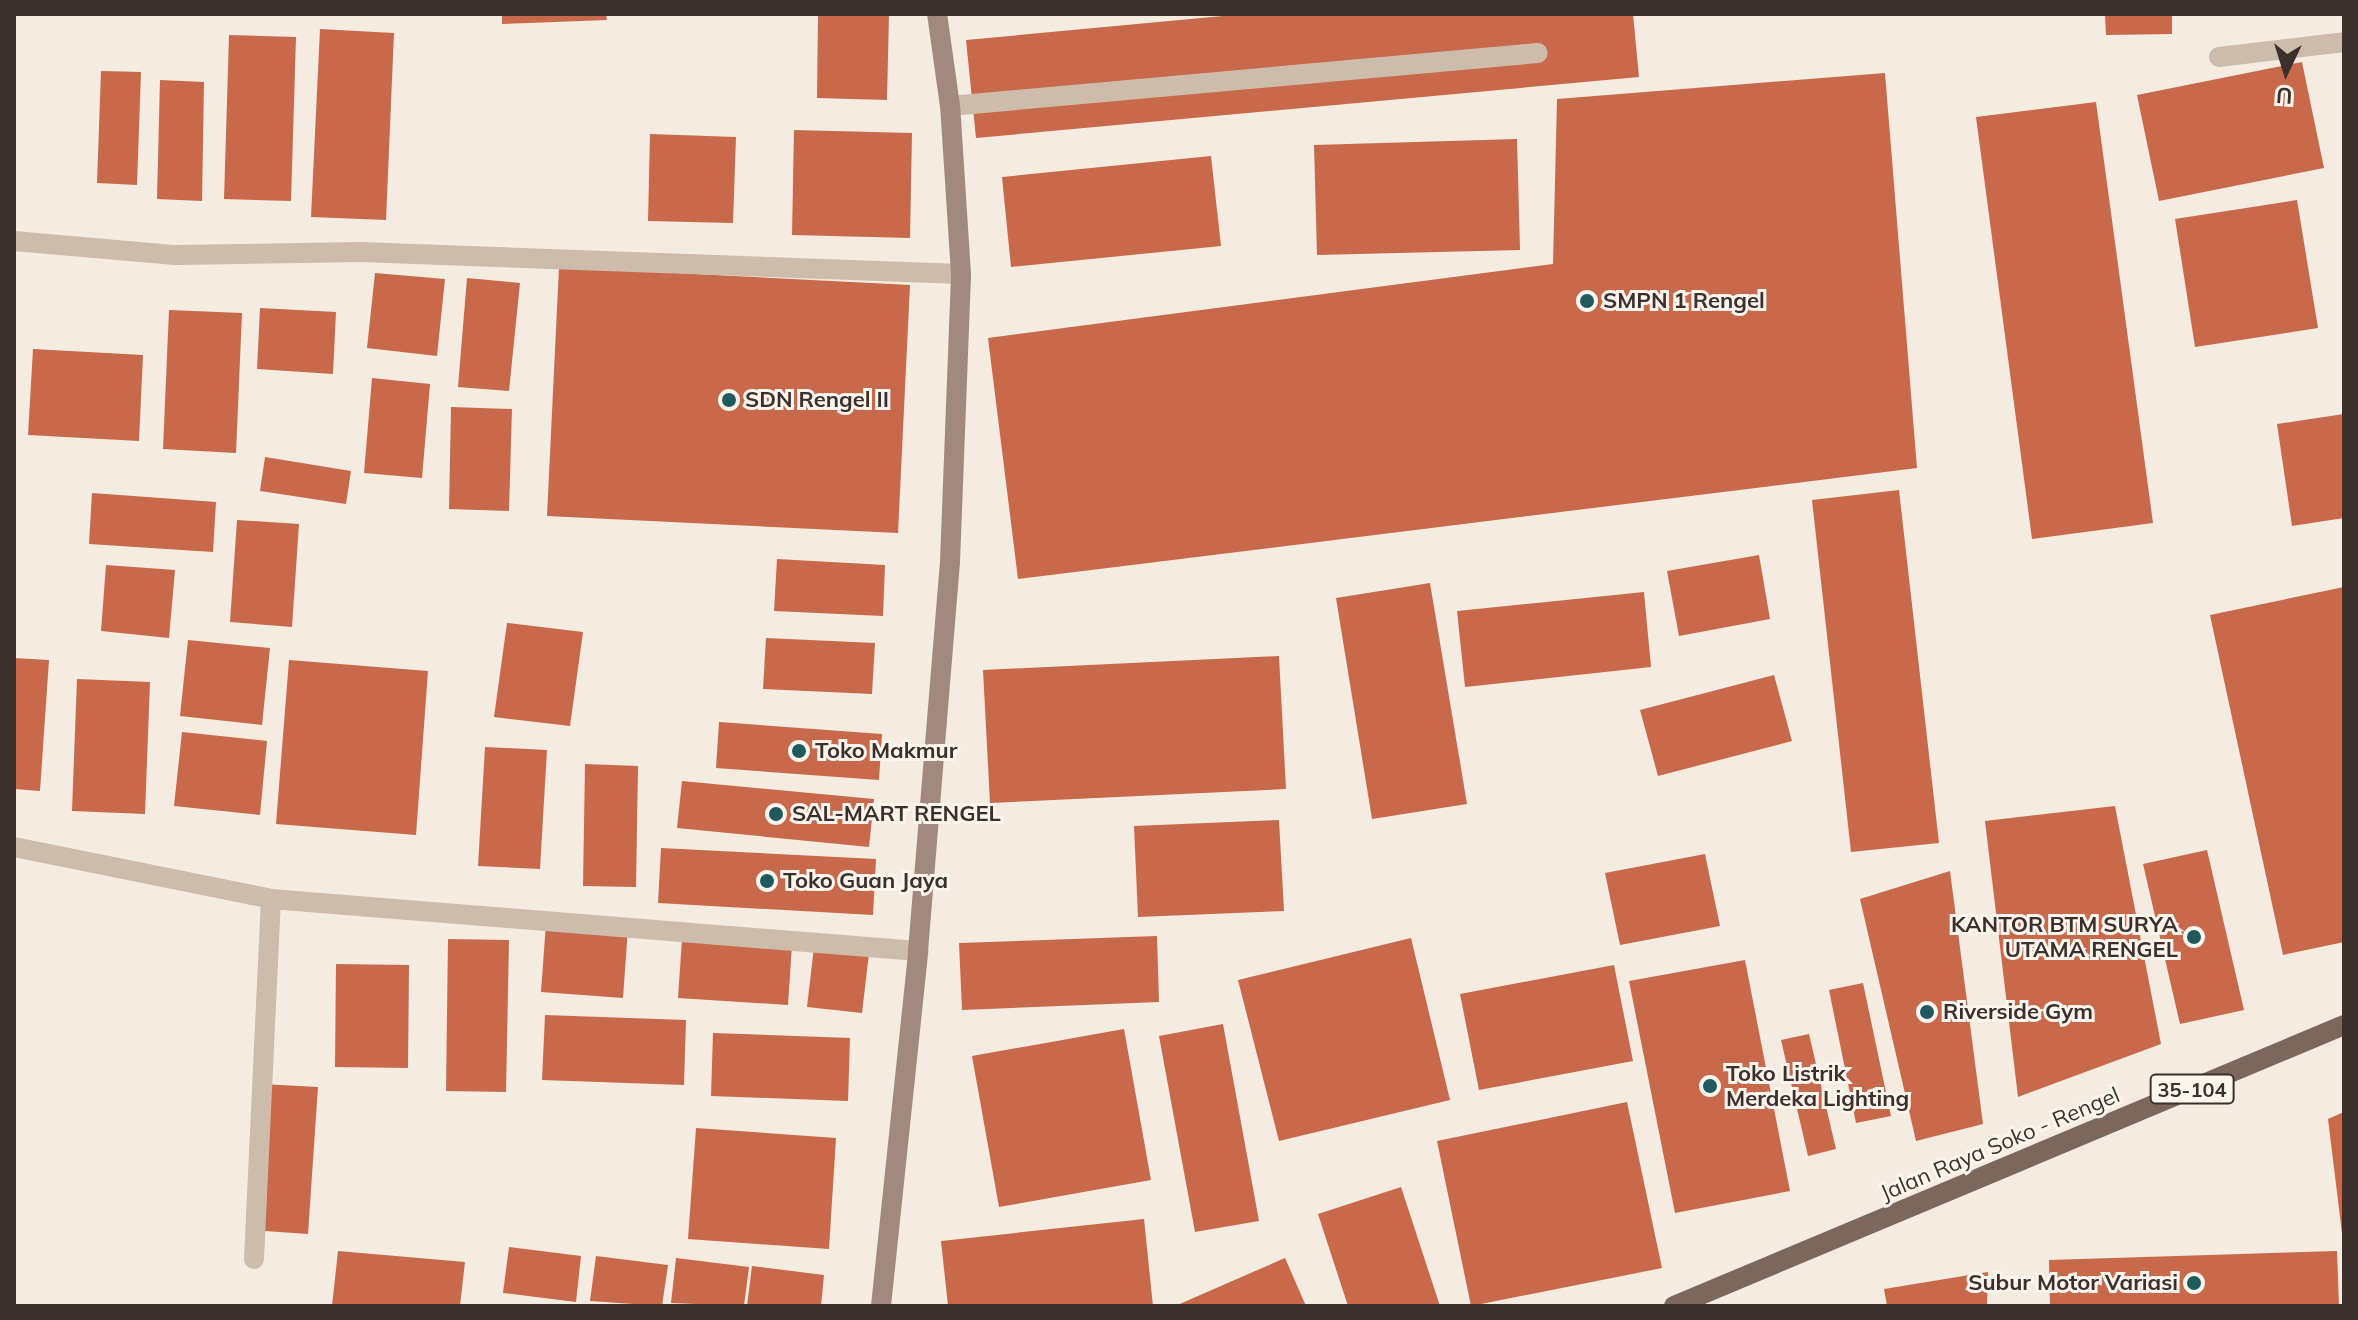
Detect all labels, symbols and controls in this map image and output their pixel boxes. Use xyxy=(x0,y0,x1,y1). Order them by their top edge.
north arrow xyxy=(2246,32,2326,112)
text: U xyxy=(2275,81,2293,110)
place label: SMPN 1 Rengel xyxy=(1603,288,1765,314)
marker: SMPN 1 Rengel xyxy=(1578,292,1596,310)
place label: SDN Rengel II xyxy=(745,387,889,413)
marker: SDN Rengel II xyxy=(720,391,738,409)
place label: Toko Makmur xyxy=(815,738,957,764)
marker: Toko Makmur xyxy=(790,742,808,760)
place label: SAL-MART RENGEL xyxy=(792,801,1001,827)
marker: SAL-MART RENGEL xyxy=(767,805,785,823)
place label: Toko Guan Jaya xyxy=(783,868,948,894)
marker: Toko Guan Jaya xyxy=(758,872,776,890)
place label: KANTOR BTM SURYA UTAMA RENGEL xyxy=(1951,911,2178,962)
marker: KANTOR BTM SURYA UTAMA RENGEL xyxy=(2185,928,2203,946)
place label: Riverside Gym xyxy=(1943,999,2093,1025)
marker: Riverside Gym xyxy=(1918,1003,1936,1021)
place label: Toko Listrik Merdeka Lighting xyxy=(1726,1060,1909,1112)
road number: 35-104 xyxy=(2148,1073,2236,1105)
marker: Toko Listrik Merdeka Lighting xyxy=(1701,1077,1719,1095)
street label: Jalan Raya Soko - Rengel xyxy=(1876,1082,2124,1206)
place label: Subur Motor Variasi xyxy=(1968,1270,2178,1296)
marker: Subur Motor Variasi xyxy=(2185,1274,2203,1292)

